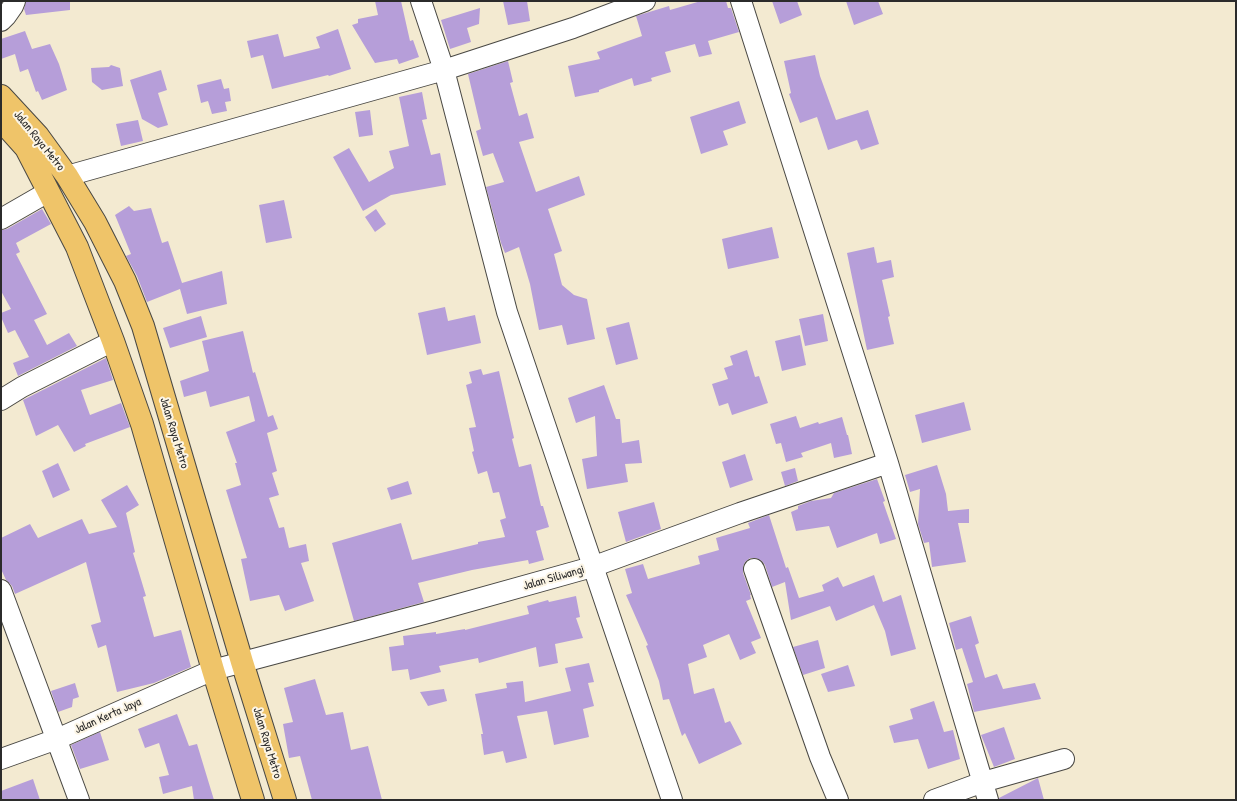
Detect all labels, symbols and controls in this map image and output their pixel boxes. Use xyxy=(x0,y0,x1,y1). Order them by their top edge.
street label: Jalan Raya Metro xyxy=(10,108,68,174)
street label: Jalan Raya Metro xyxy=(156,396,192,470)
street label: Jalan Siliwangi xyxy=(522,562,586,594)
street label: Jalan Kerta Jaya xyxy=(72,695,144,737)
street label: Jalan Raya Metro xyxy=(249,706,285,780)

